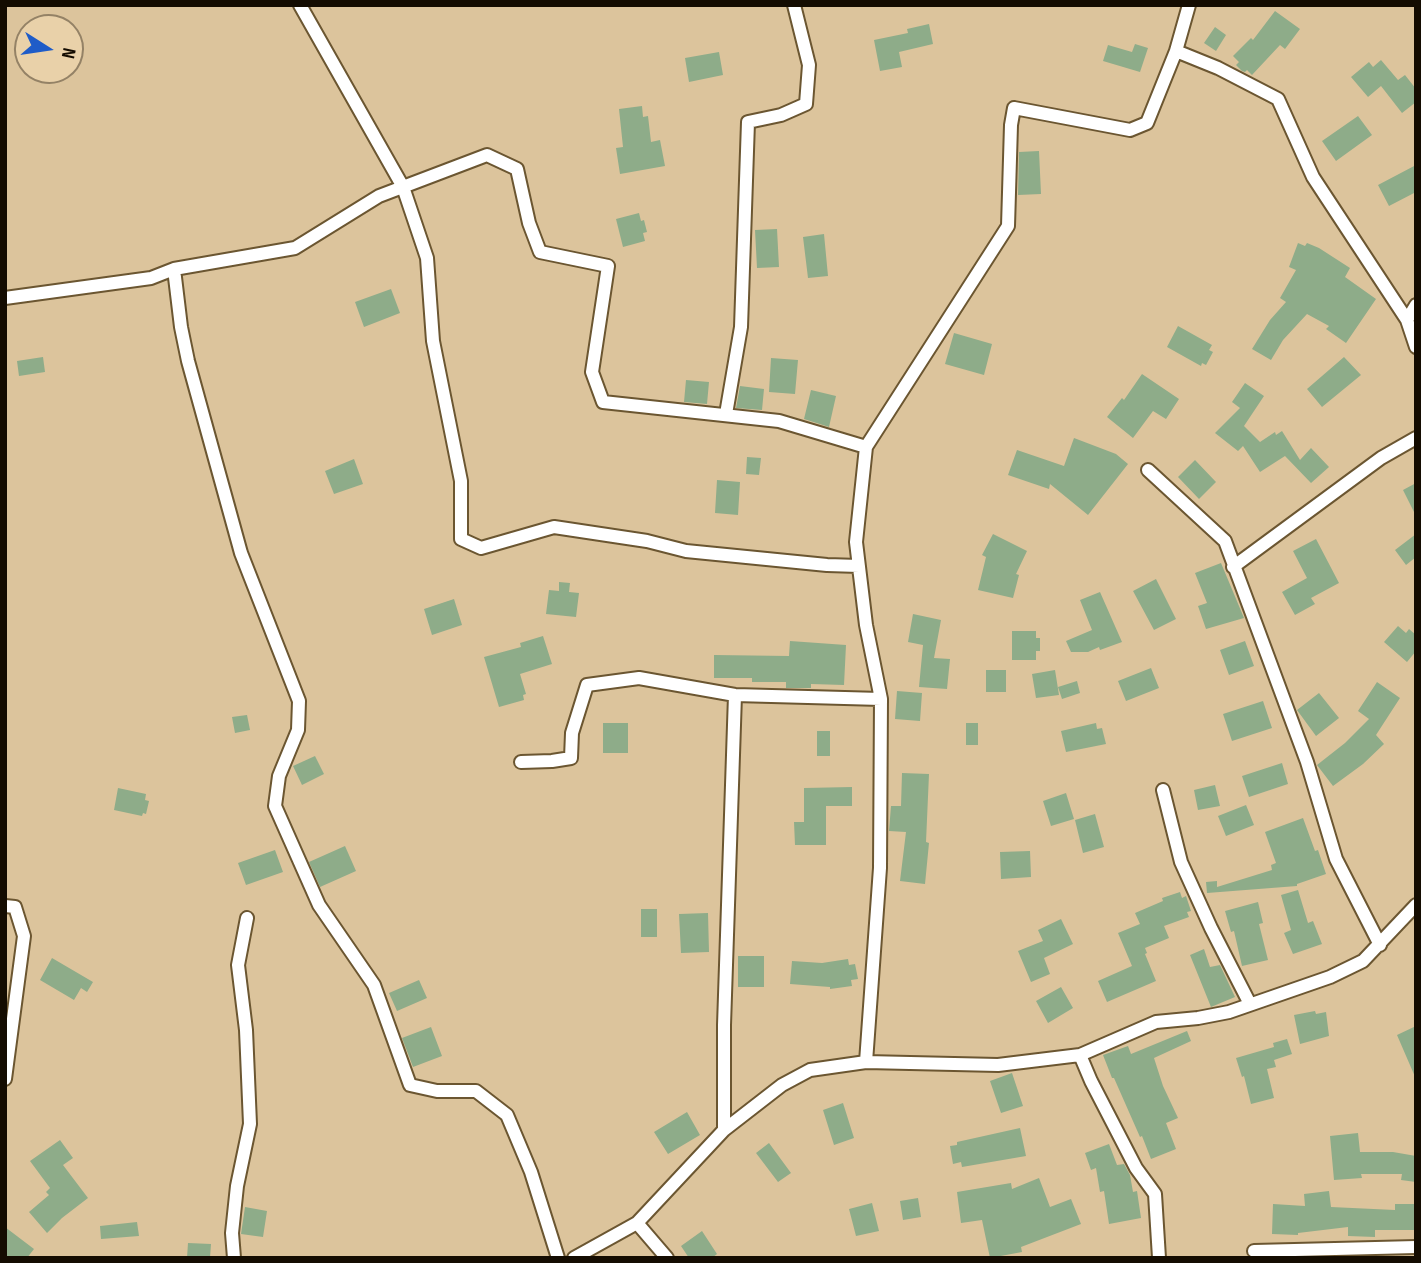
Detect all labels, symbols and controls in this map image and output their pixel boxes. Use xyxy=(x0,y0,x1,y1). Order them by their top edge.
north arrow xyxy=(14,14,84,84)
text: N xyxy=(56,46,80,60)

